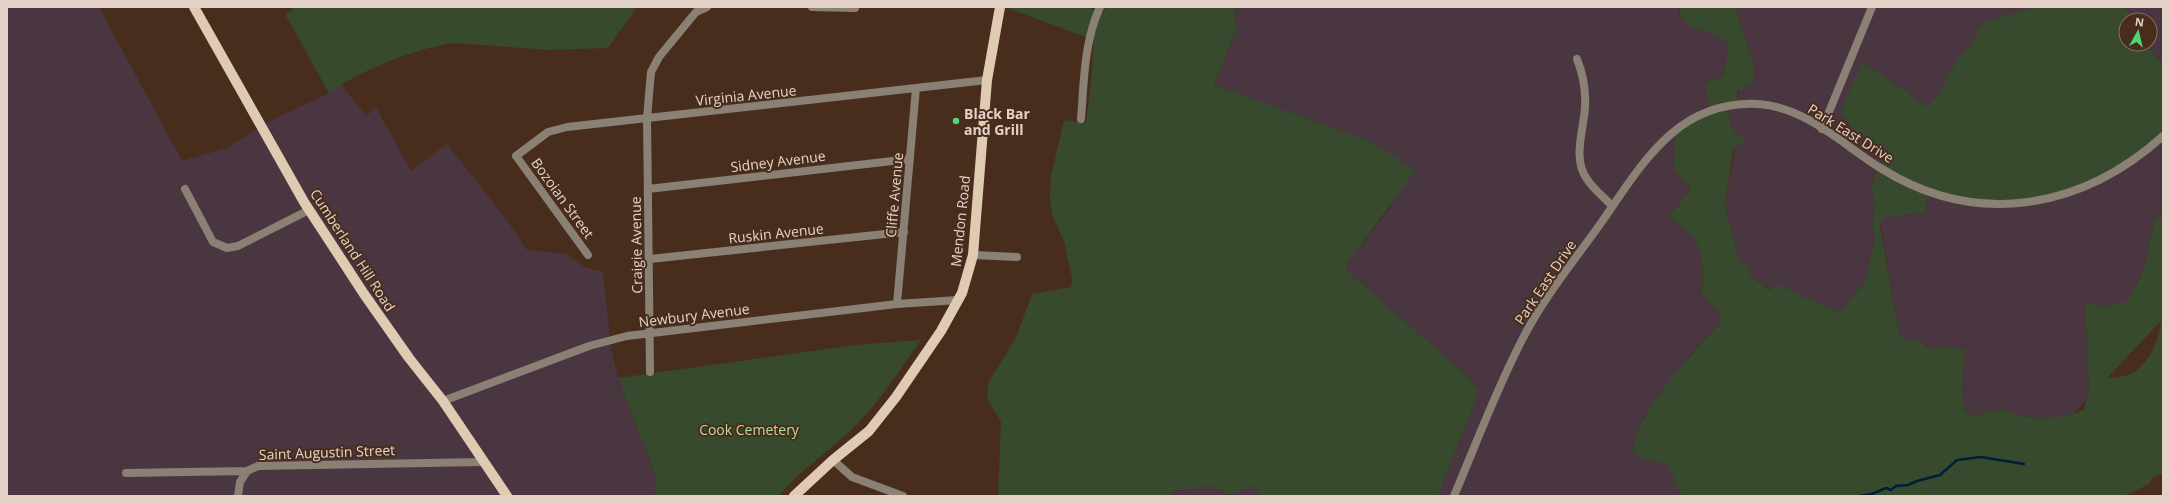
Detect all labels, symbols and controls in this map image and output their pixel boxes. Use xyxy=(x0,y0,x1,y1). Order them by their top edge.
north arrow xyxy=(2118,12,2158,52)
text: N xyxy=(2134,14,2145,30)
street label: Virginia Avenue xyxy=(695,80,797,110)
street label: Park East Drive xyxy=(1804,99,1898,167)
place label: Black Bar and Grill xyxy=(964,104,1031,139)
marker: Black Bar and Grill xyxy=(951,116,961,126)
street label: Sidney Avenue xyxy=(729,146,827,176)
street label: Cliffe Avenue xyxy=(881,151,907,238)
street label: Bozoian Street xyxy=(527,154,599,242)
street label: Mendon Road xyxy=(946,174,974,268)
street label: Cumberland Hill Road xyxy=(306,185,400,315)
street label: Craigie Avenue xyxy=(626,196,646,294)
street label: Ruskin Avenue xyxy=(727,219,825,247)
street label: Park East Drive xyxy=(1510,236,1580,328)
street label: Newbury Avenue xyxy=(638,299,751,331)
park label: Cook Cemetery xyxy=(699,420,800,439)
street label: Saint Augustin Street xyxy=(259,440,395,464)

